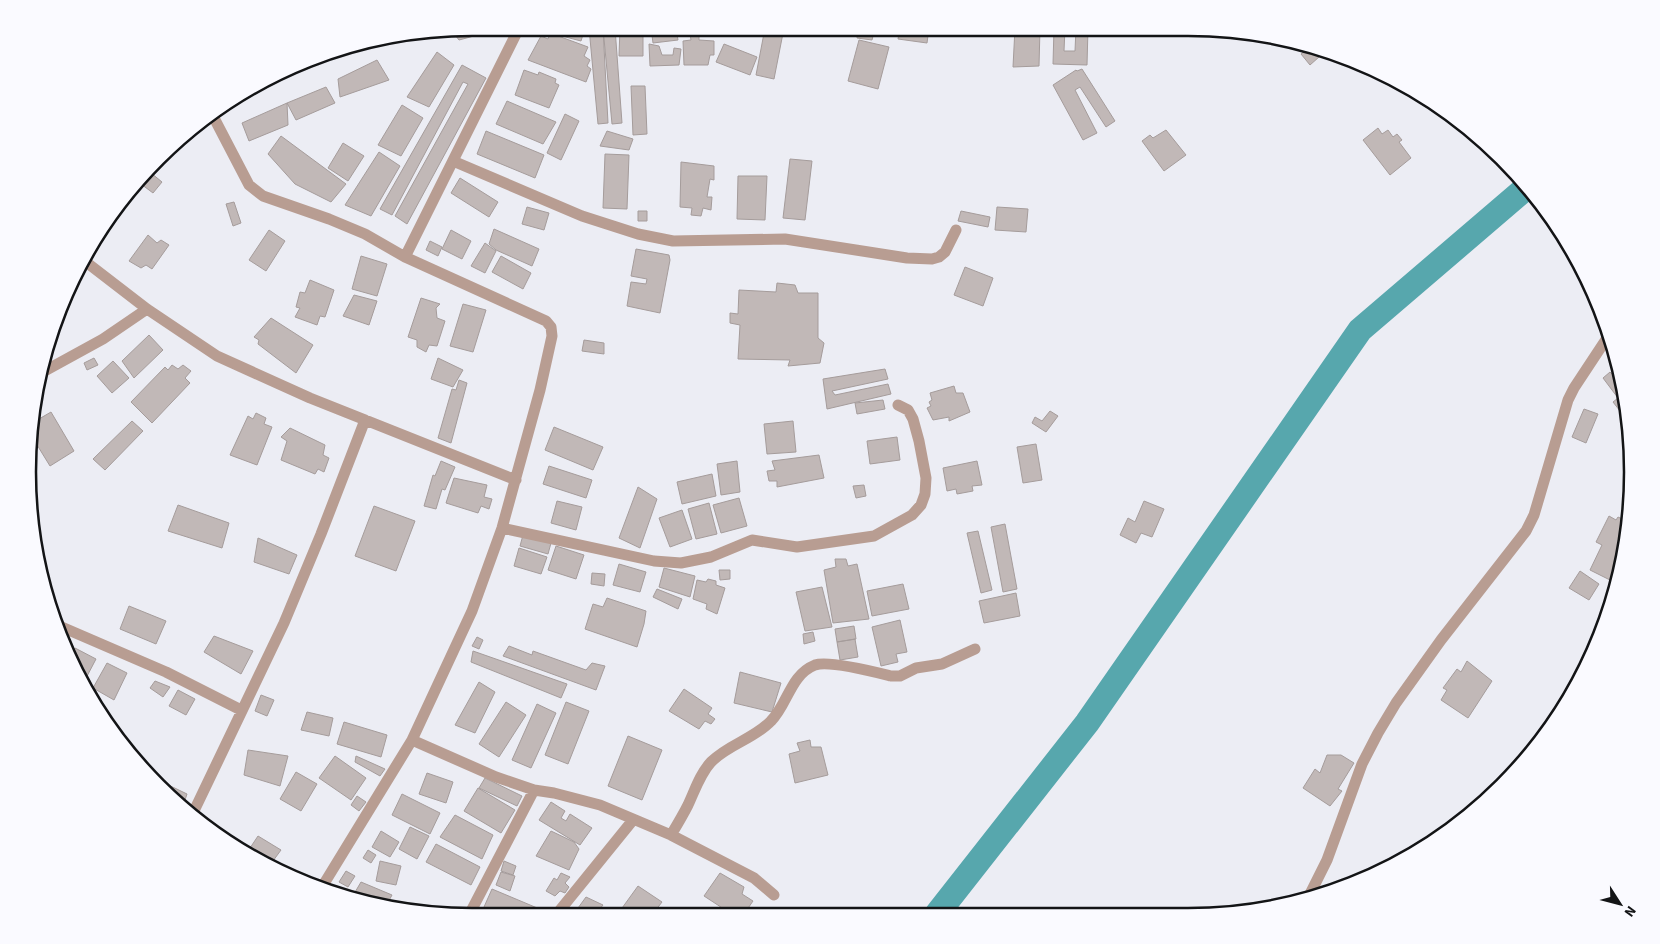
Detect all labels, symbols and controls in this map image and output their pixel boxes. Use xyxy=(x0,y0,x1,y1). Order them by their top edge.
north arrow xyxy=(1595,879,1645,929)
text: N xyxy=(1619,901,1641,921)

